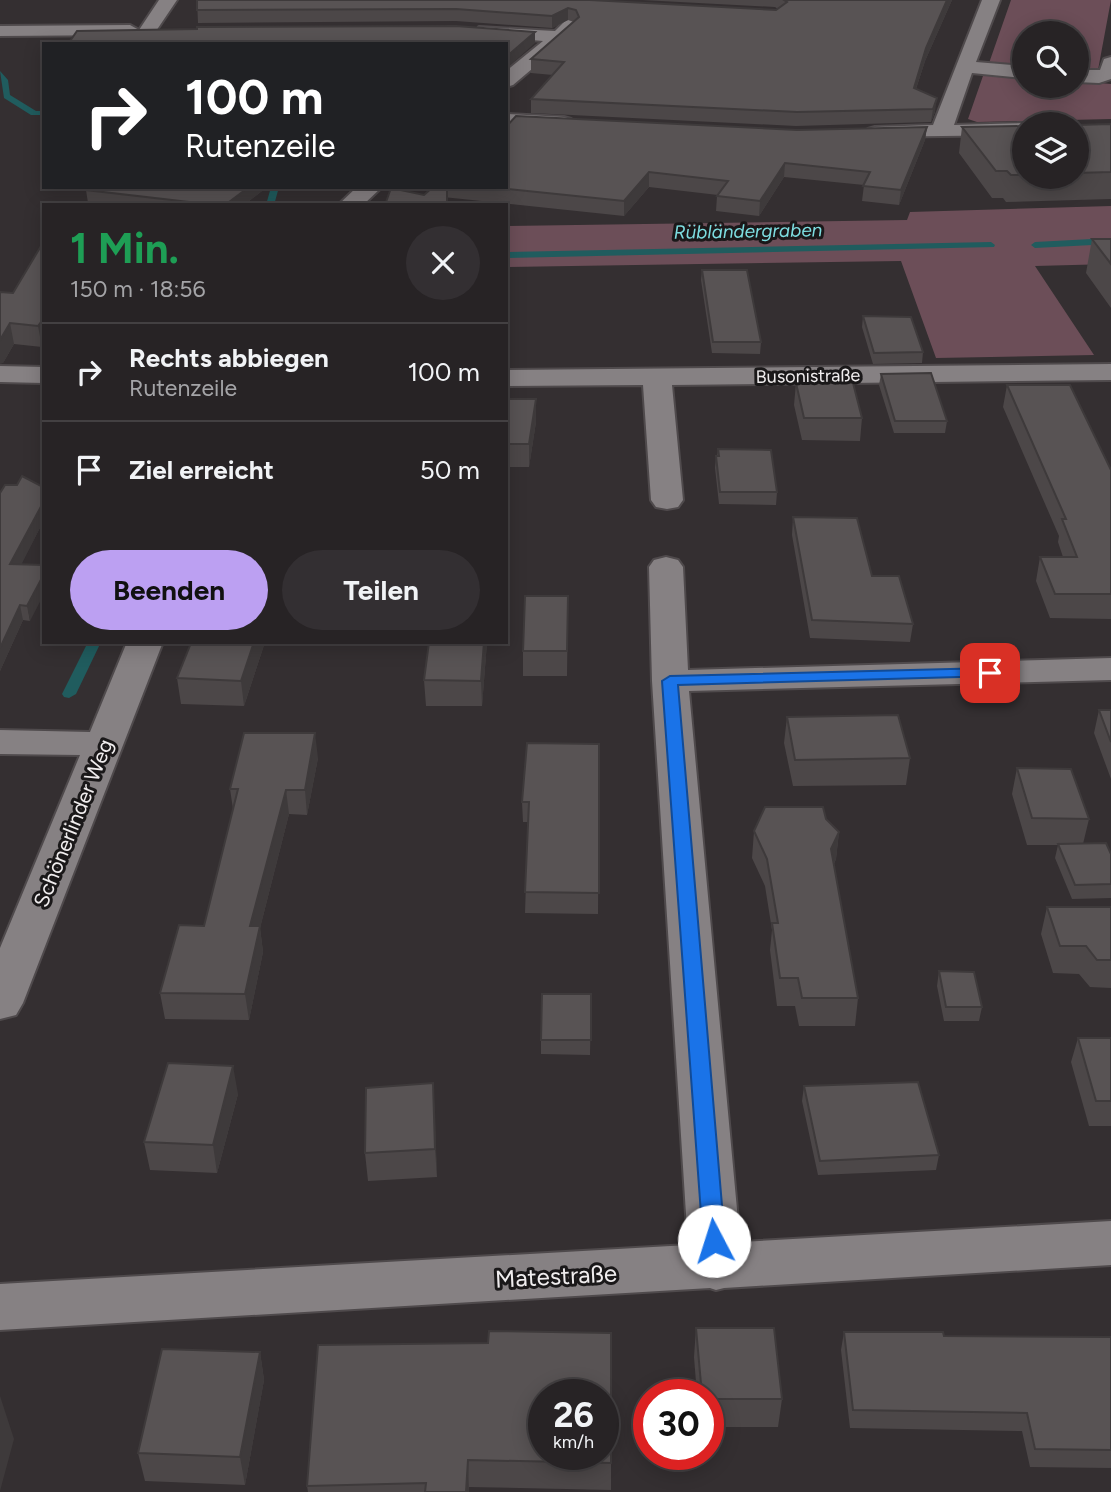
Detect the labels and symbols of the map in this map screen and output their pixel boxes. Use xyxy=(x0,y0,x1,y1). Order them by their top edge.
water label: Rübländergraben xyxy=(674,218,823,244)
street label: Busonistraße xyxy=(756,364,861,388)
pin xyxy=(960,643,1020,703)
street label: Schönerlinder Weg xyxy=(28,735,118,911)
position arrow xyxy=(677,1204,751,1278)
street label: Matestraße xyxy=(494,1258,618,1294)
speed limit sign: 30 xyxy=(633,1379,724,1470)

